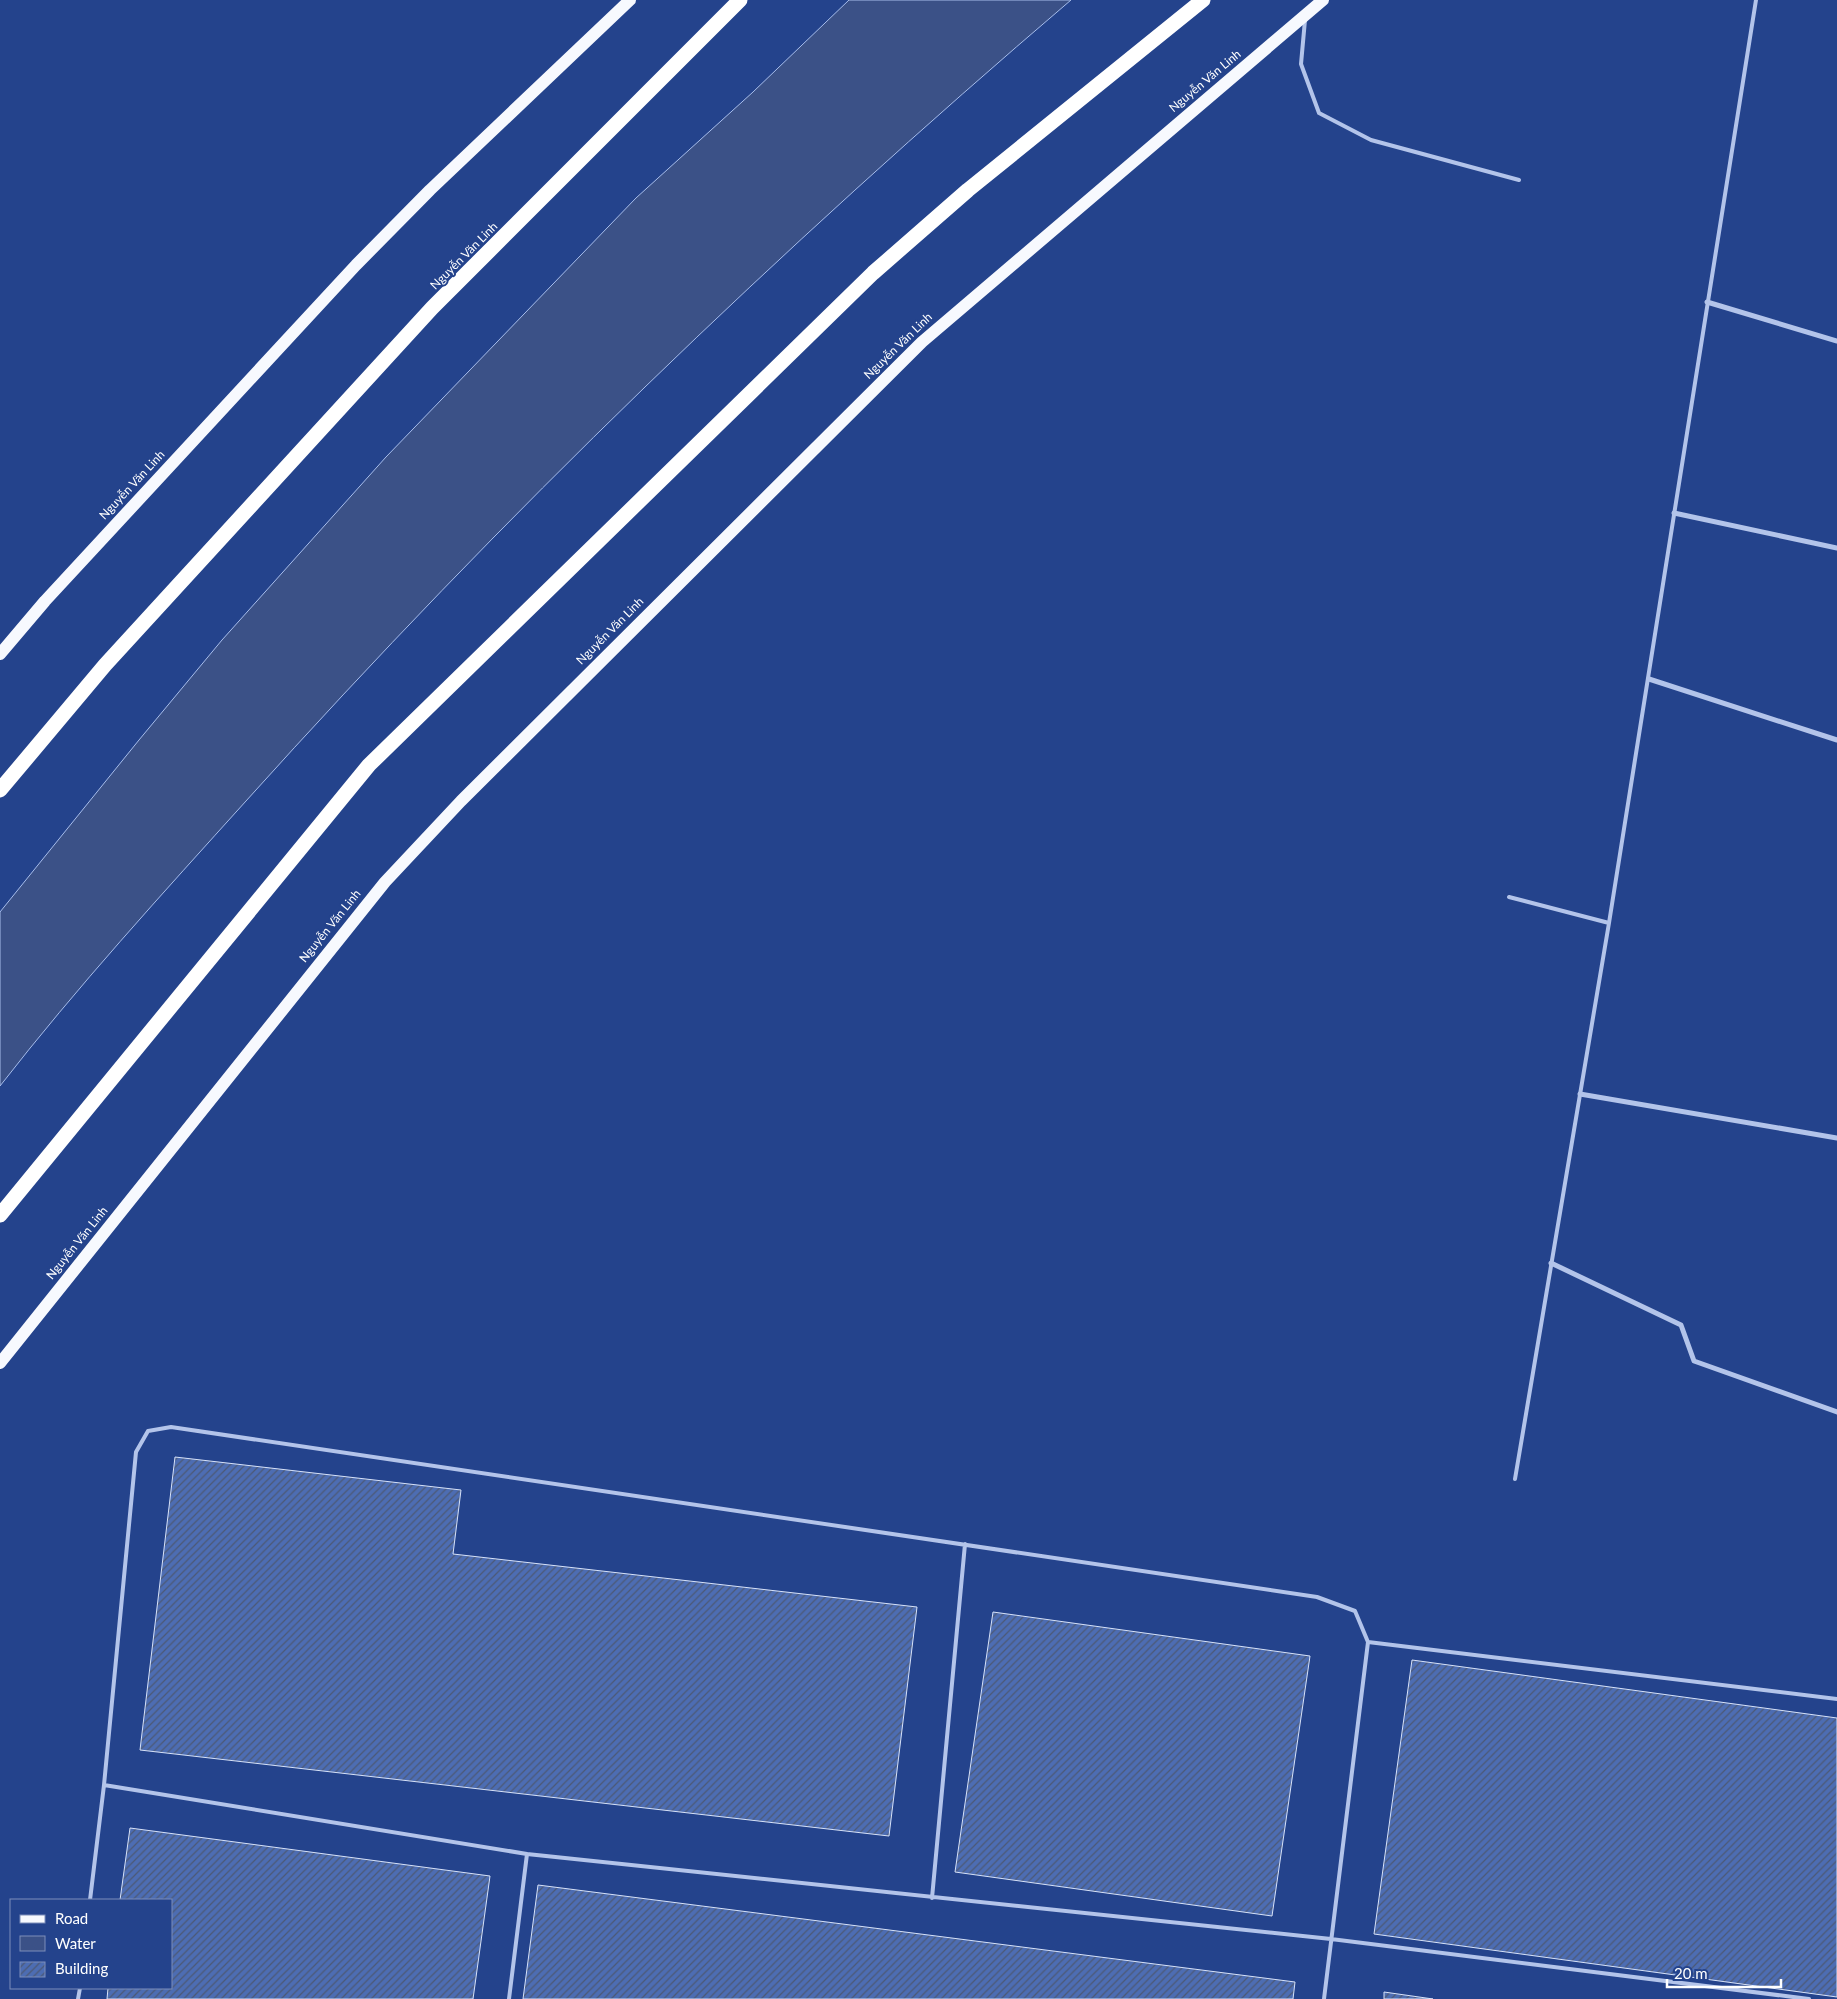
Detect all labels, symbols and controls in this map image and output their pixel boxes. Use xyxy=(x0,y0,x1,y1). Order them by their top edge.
street label: Nguyễn Văn Linh xyxy=(1166,46,1244,115)
street label: Nguyễn Văn Linh xyxy=(427,219,500,292)
street label: Nguyễn Văn Linh xyxy=(860,309,935,382)
street label: Nguyễn Văn Linh xyxy=(96,447,168,522)
street label: Nguyễn Văn Linh xyxy=(573,594,646,667)
street label: Nguyễn Văn Linh xyxy=(296,886,363,965)
street label: Nguyễn Văn Linh xyxy=(43,1203,110,1282)
legend xyxy=(10,1899,172,1989)
text: Road xyxy=(55,1909,88,1927)
text: Water xyxy=(55,1934,96,1952)
scale bar xyxy=(1667,1956,1781,1988)
text: Building xyxy=(55,1959,108,1977)
text: 20 m xyxy=(1674,1964,1708,1982)

